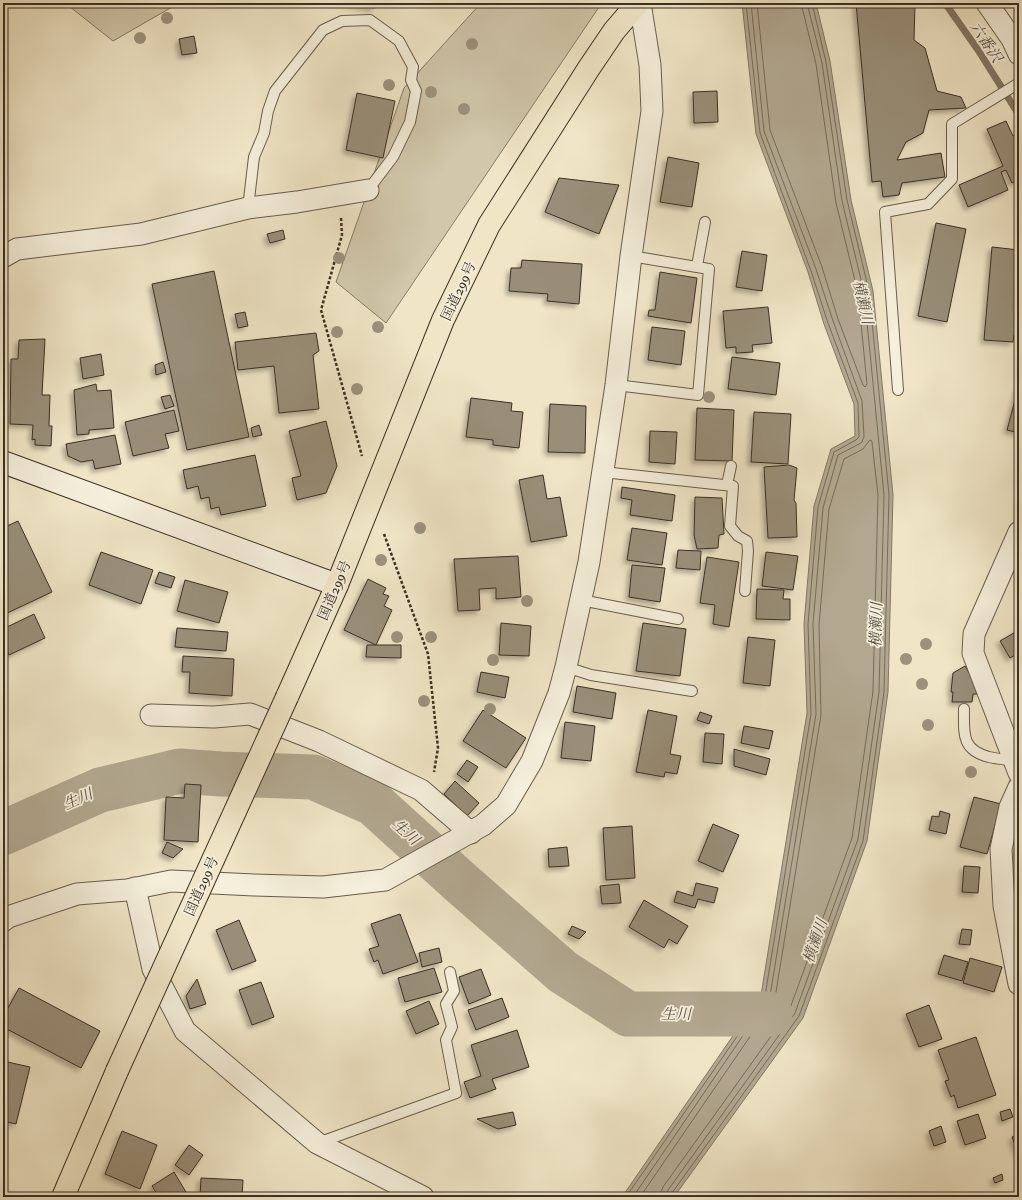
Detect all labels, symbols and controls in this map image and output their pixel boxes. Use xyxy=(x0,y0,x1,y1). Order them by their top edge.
water label: 六番沢 xyxy=(965,18,1007,68)
street label: 国道299号 xyxy=(437,259,480,324)
water label: 横瀬川 xyxy=(848,278,877,328)
street label: 国道299号 xyxy=(314,558,355,623)
water label: 横瀬川 xyxy=(867,600,886,648)
water label: 生川 xyxy=(61,784,98,814)
water label: 生川 xyxy=(388,815,425,851)
street label: 国道299号 xyxy=(181,854,222,919)
water label: 横瀬川 xyxy=(799,915,832,966)
water label: 生川 xyxy=(661,1005,693,1024)

